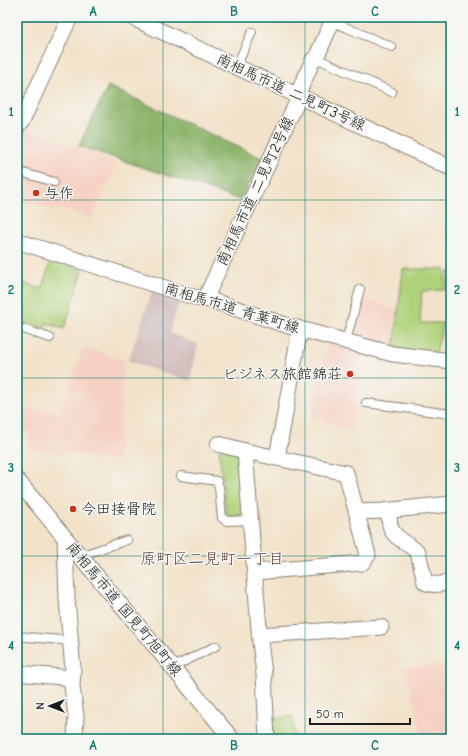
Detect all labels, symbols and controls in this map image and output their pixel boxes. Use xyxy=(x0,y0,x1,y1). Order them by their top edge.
text: A xyxy=(89,4,97,19)
text: B xyxy=(230,4,238,19)
text: C xyxy=(371,4,379,19)
street label: 南相馬市道 二見町3号線 xyxy=(214,49,368,135)
text: 1 xyxy=(8,104,14,119)
text: 1 xyxy=(454,104,460,119)
street label: 南相馬市道 二見町2号線 xyxy=(212,113,298,269)
place label: 与作 xyxy=(44,184,74,202)
marker: 与作 xyxy=(31,188,41,198)
street label: 南相馬市道 青葉町線 xyxy=(162,279,302,337)
text: 2 xyxy=(8,282,14,297)
text: 2 xyxy=(454,282,460,297)
place label: ビジネス旅館錦荘 xyxy=(223,365,342,383)
marker: ビジネス旅館錦荘 xyxy=(345,369,355,379)
text: 3 xyxy=(8,460,14,475)
text: 3 xyxy=(454,460,460,475)
place label: 今田接骨院 xyxy=(81,500,156,518)
marker: 今田接骨院 xyxy=(68,504,78,514)
street label: 南相馬市道 国見町旭町線 xyxy=(62,538,186,680)
district label: 原町区二見町一丁目 xyxy=(140,550,284,568)
text: 4 xyxy=(8,638,14,653)
text: 4 xyxy=(454,638,460,653)
north arrow xyxy=(30,686,70,726)
scale bar xyxy=(310,700,410,726)
text: N xyxy=(34,702,47,710)
text: 50 m xyxy=(316,707,344,721)
text: A xyxy=(89,738,97,753)
text: B xyxy=(230,738,238,753)
text: C xyxy=(371,738,379,753)

